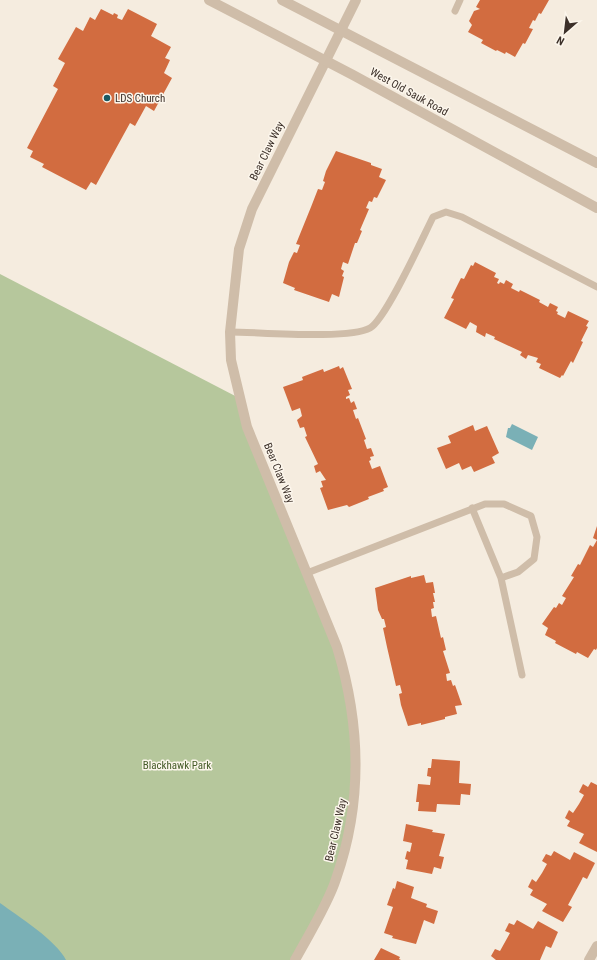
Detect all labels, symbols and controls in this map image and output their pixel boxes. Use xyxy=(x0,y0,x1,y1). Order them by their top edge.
north arrow xyxy=(545,12,585,52)
text: N xyxy=(554,33,567,48)
street label: West Old Sauk Road xyxy=(368,65,450,119)
place label: LDS Church xyxy=(115,92,165,105)
marker: LDS Church xyxy=(102,93,112,103)
street label: Bear Claw Way xyxy=(247,119,287,183)
street label: Bear Claw Way xyxy=(261,441,297,505)
park label: Blackhawk Park xyxy=(143,759,211,772)
street label: Bear Claw Way xyxy=(322,797,350,863)

